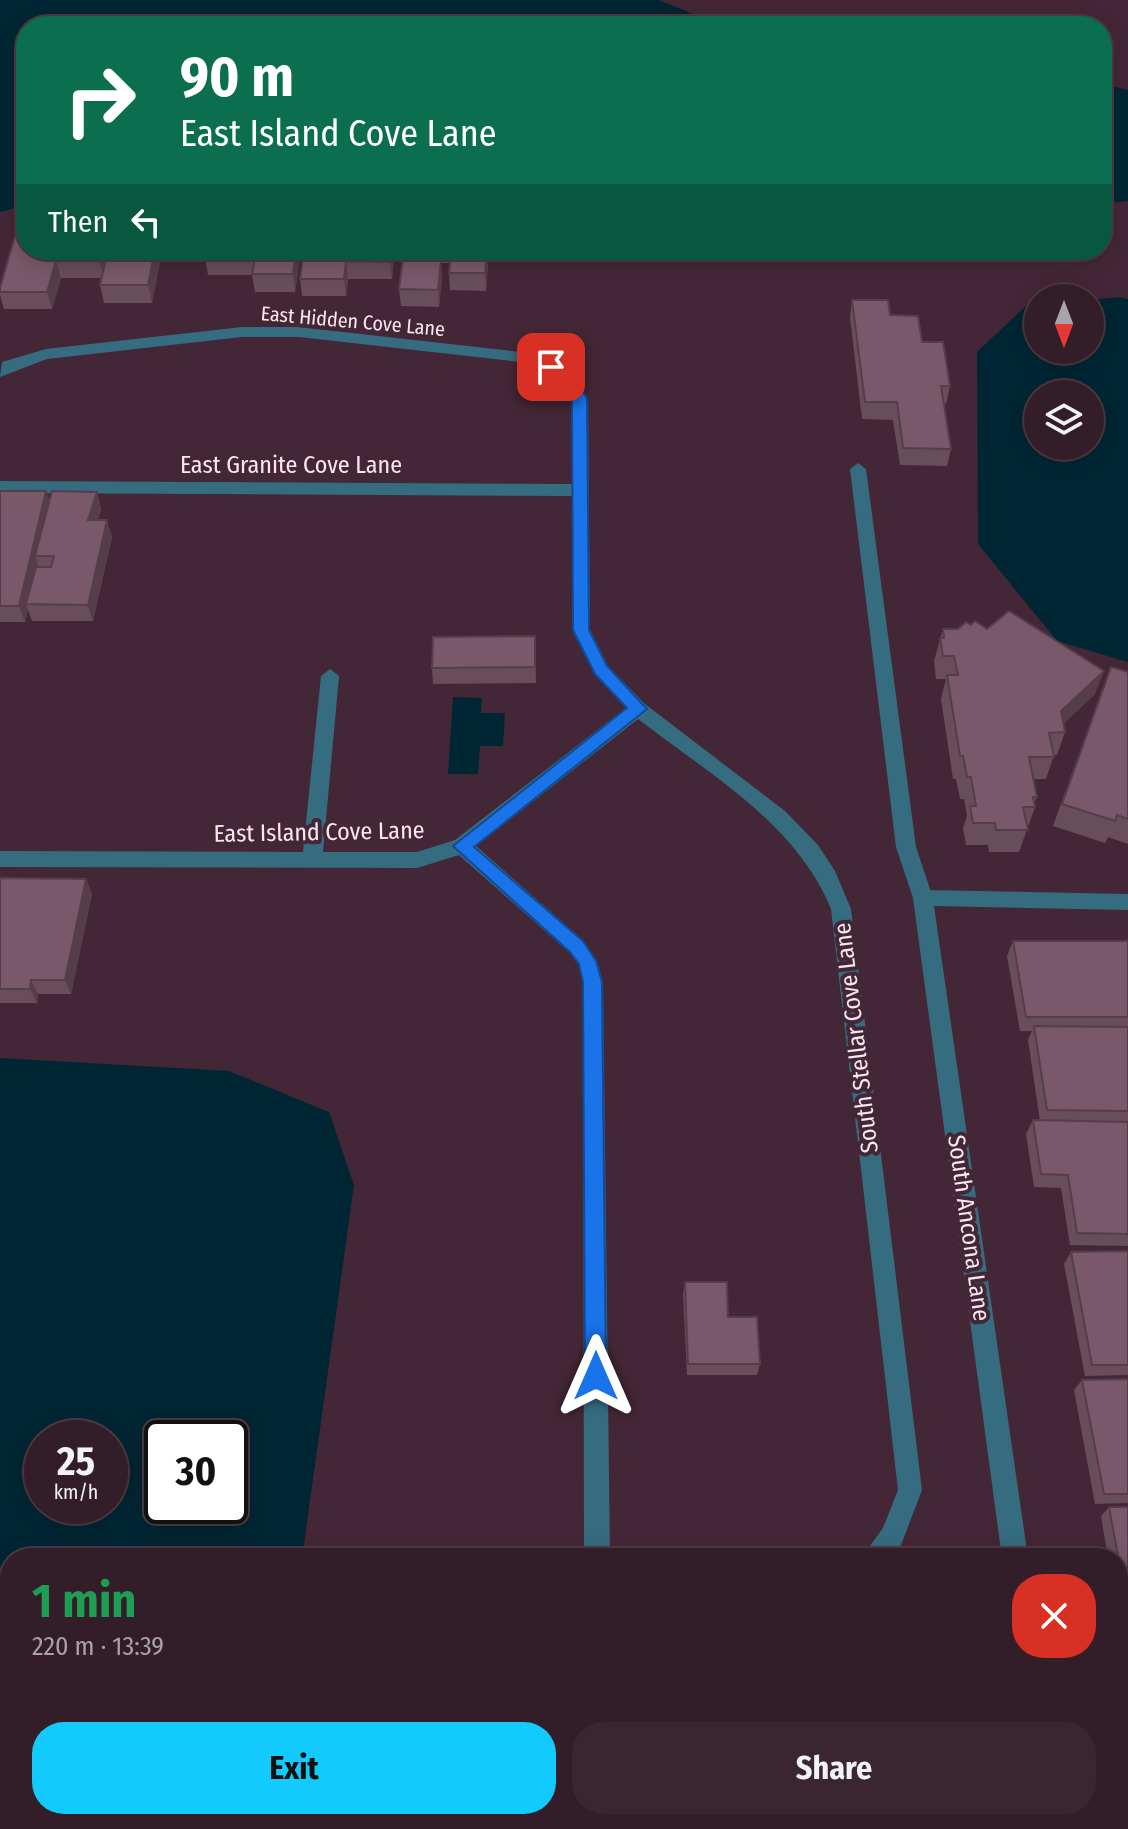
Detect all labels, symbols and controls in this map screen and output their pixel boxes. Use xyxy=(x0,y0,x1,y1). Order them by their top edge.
text: 90 m xyxy=(180,44,294,111)
icon: right xyxy=(48,48,152,152)
text: East Island Cove Lane xyxy=(180,112,497,156)
icon: left xyxy=(124,200,168,244)
text: Then xyxy=(48,204,108,240)
north arrow xyxy=(1024,284,1104,364)
map controls xyxy=(1024,284,1104,460)
street label: East Hidden Cove Lane xyxy=(260,301,446,341)
pin xyxy=(517,333,585,401)
icon: arrive xyxy=(529,345,573,389)
button: layers xyxy=(1024,380,1104,460)
street label: East Granite Cove Lane xyxy=(180,451,402,479)
street label: East Island Cove Lane xyxy=(213,816,425,848)
street label: South Stellar Cove Lane xyxy=(828,921,884,1155)
street label: South Ancona Lane xyxy=(942,1133,996,1323)
position arrow xyxy=(554,1334,638,1418)
speed limit sign: 30 xyxy=(144,1420,248,1524)
text: 25 xyxy=(57,1438,95,1486)
text: km/h xyxy=(54,1480,98,1504)
text: 1 min xyxy=(32,1572,137,1630)
button: close xyxy=(1012,1574,1096,1658)
text: 220 m · 13:39 xyxy=(32,1631,164,1662)
button: Exit xyxy=(32,1722,556,1814)
button: Share xyxy=(572,1722,1096,1814)

